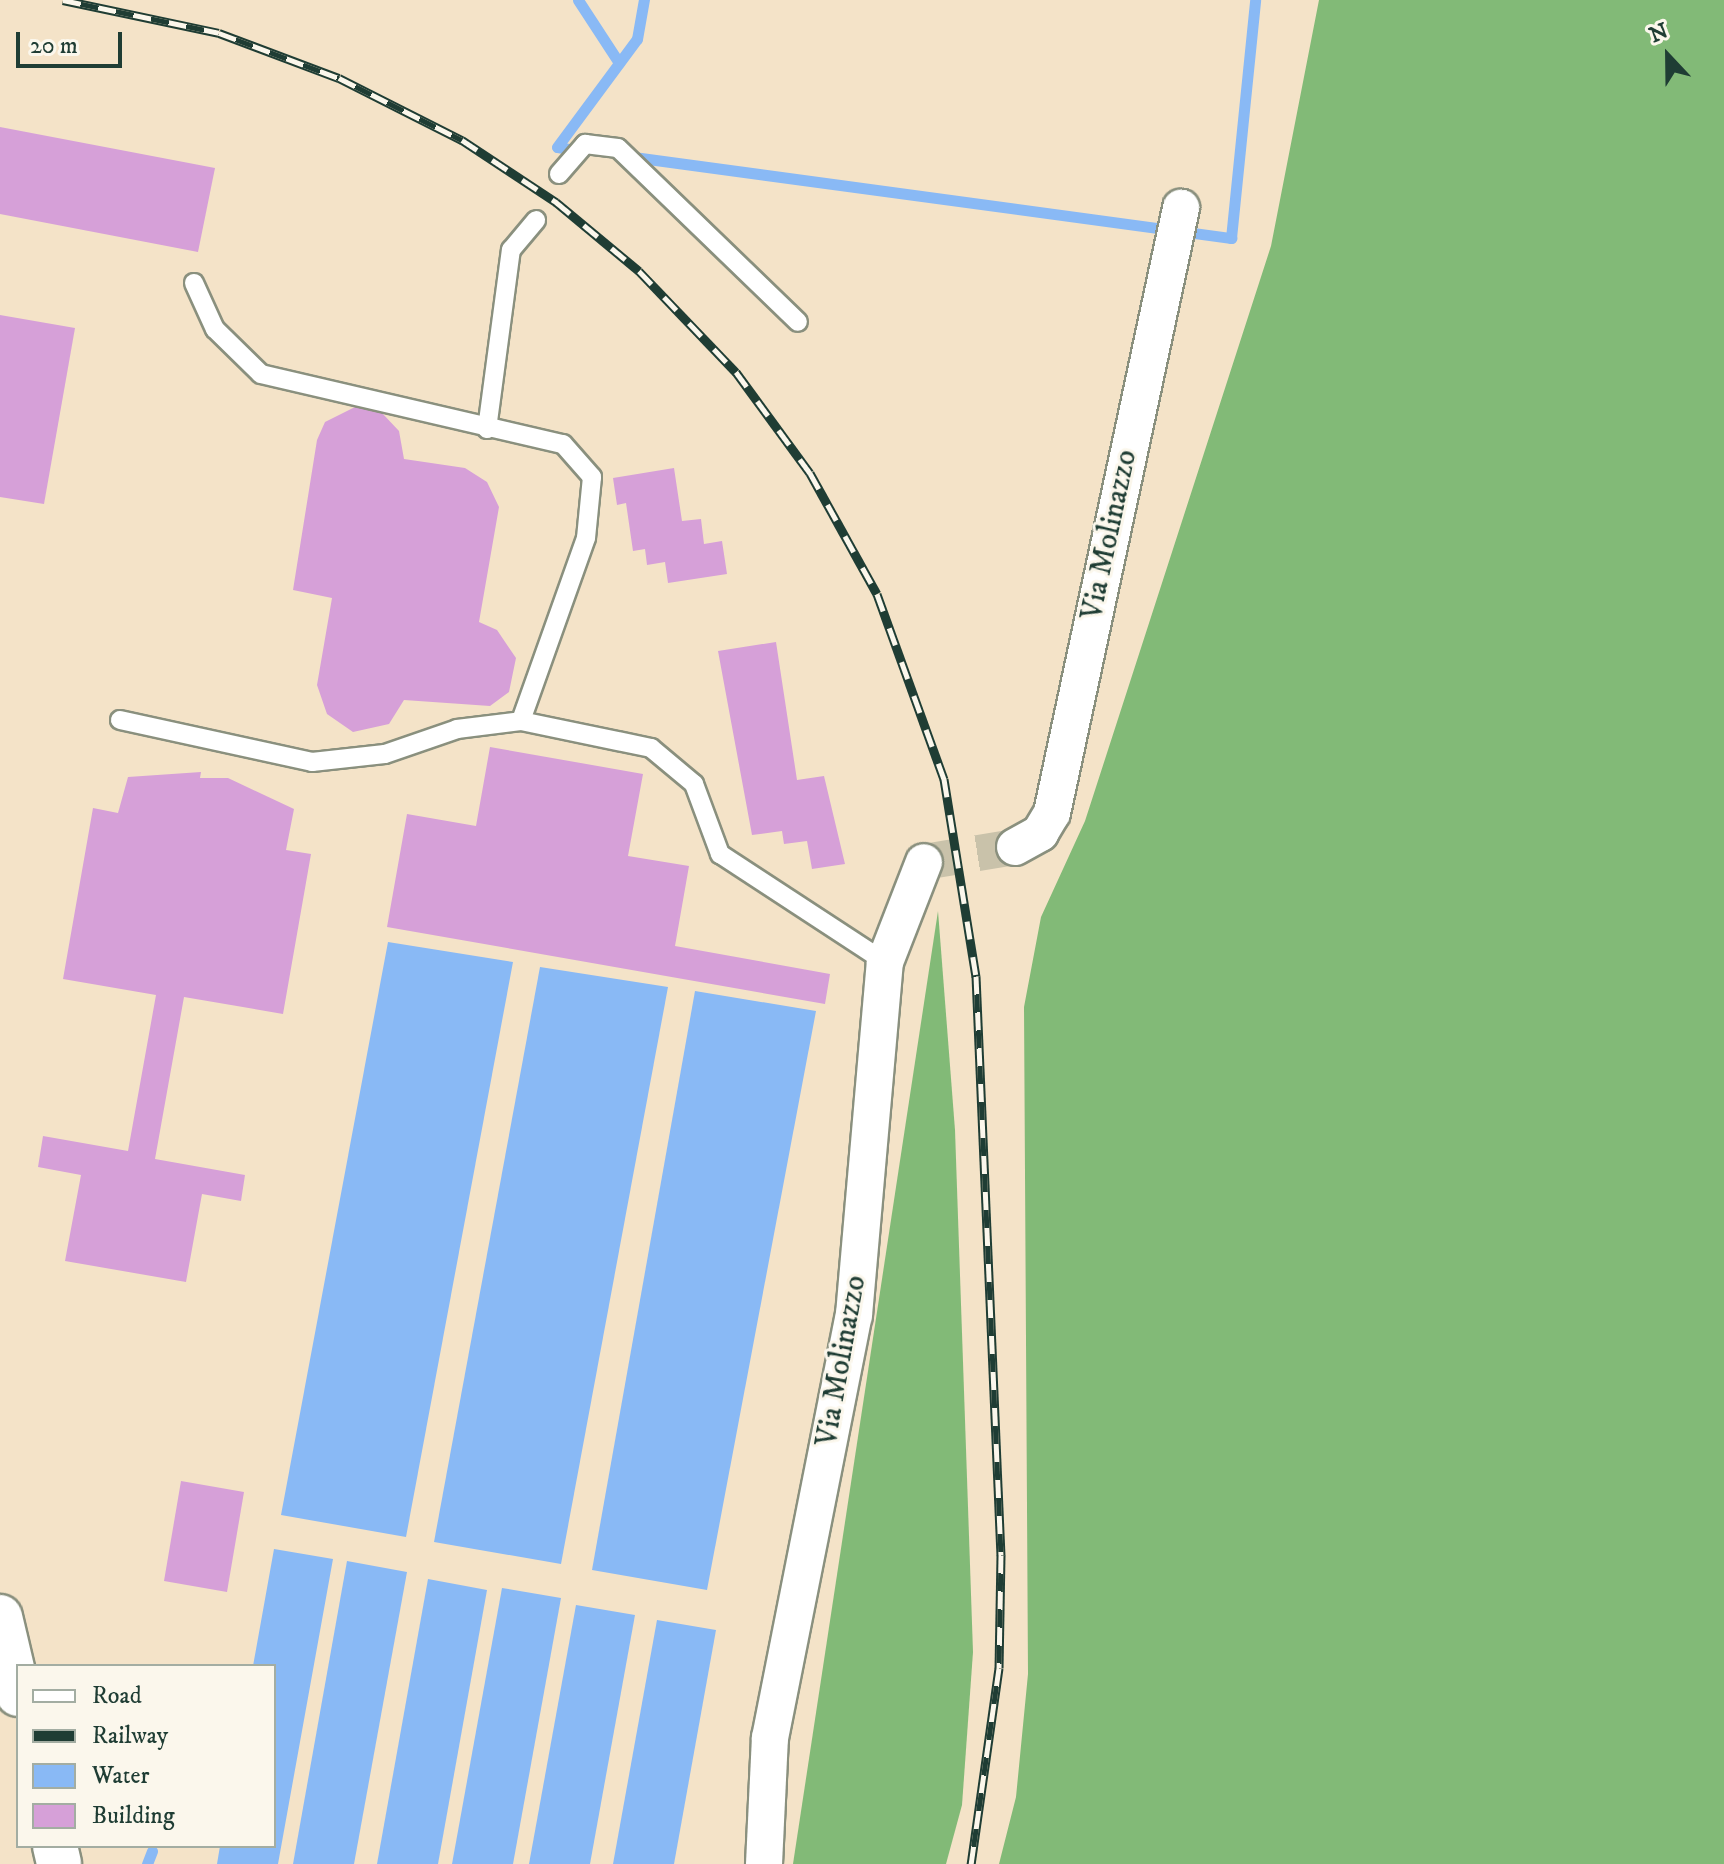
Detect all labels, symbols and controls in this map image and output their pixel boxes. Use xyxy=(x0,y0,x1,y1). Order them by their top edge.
scale bar xyxy=(20,16,126,66)
north arrow xyxy=(1628,16,1708,96)
text: N xyxy=(1645,17,1672,49)
text: 20 m xyxy=(30,31,78,61)
street label: Via Molinazzo xyxy=(1074,447,1146,623)
street label: Via Molinazzo xyxy=(809,1273,875,1449)
legend xyxy=(16,1664,276,1848)
text: Road xyxy=(92,1681,142,1711)
text: Railway xyxy=(92,1721,168,1751)
text: Water xyxy=(92,1761,149,1791)
text: Building xyxy=(92,1801,175,1831)

